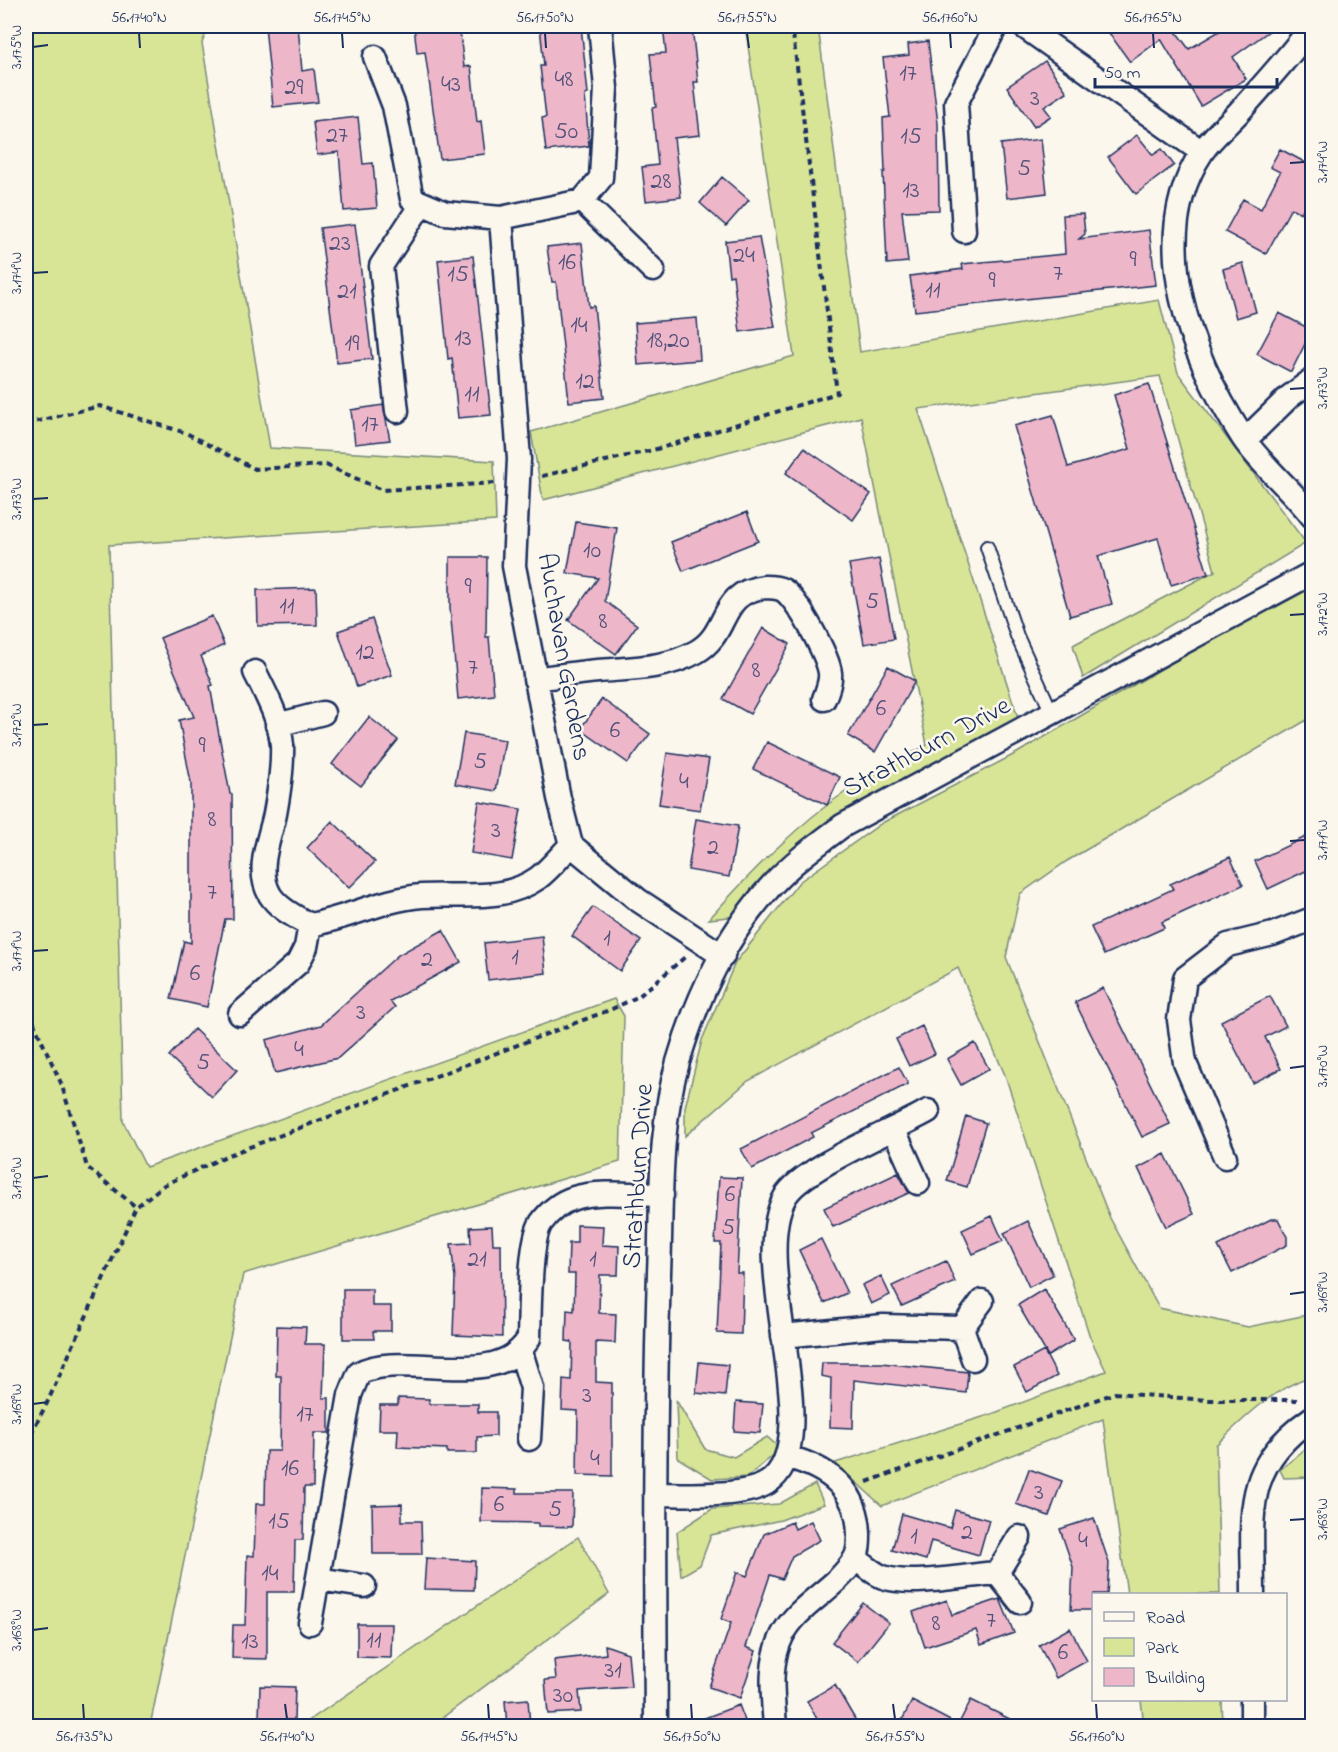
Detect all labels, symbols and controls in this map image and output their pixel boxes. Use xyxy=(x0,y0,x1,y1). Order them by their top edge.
text: 56.1740°N xyxy=(111,7,167,29)
text: 56.1745°N xyxy=(313,7,371,29)
text: 56.1750°N xyxy=(516,7,574,29)
text: 56.1755°N xyxy=(717,7,777,29)
text: 56.1760°N xyxy=(922,7,978,29)
text: 56.1765°N xyxy=(1124,7,1182,29)
text: 3.175°W xyxy=(6,25,28,69)
scale bar xyxy=(1095,51,1276,89)
house number: 17 xyxy=(899,57,917,92)
text: 50 m xyxy=(1104,61,1141,87)
house number: 48 xyxy=(555,63,573,98)
house number: 43 xyxy=(441,68,461,103)
house number: 29 xyxy=(284,71,304,106)
house number: 3 xyxy=(1030,82,1040,117)
house number: 50 xyxy=(554,115,578,150)
house number: 27 xyxy=(326,119,348,154)
house number: 15 xyxy=(900,120,922,155)
text: 3.174°W xyxy=(1312,141,1334,183)
house number: 5 xyxy=(1017,152,1031,187)
house number: 28 xyxy=(651,165,671,200)
house number: 13 xyxy=(902,174,920,209)
house number: 23 xyxy=(329,227,351,262)
house number: 24 xyxy=(733,239,755,274)
house number: 9 xyxy=(1129,243,1137,278)
house number: 16 xyxy=(558,246,577,281)
text: 3.174°W xyxy=(6,252,28,294)
house number: 7 xyxy=(1053,257,1063,292)
house number: 15 xyxy=(447,258,469,293)
house number: 9 xyxy=(988,264,996,299)
house number: 11 xyxy=(925,274,941,309)
house number: 21 xyxy=(337,275,357,310)
house number: 14 xyxy=(570,309,588,344)
house number: 13 xyxy=(454,322,472,357)
house number: 18,20 xyxy=(646,324,690,359)
house number: 19 xyxy=(345,327,360,362)
house number: 12 xyxy=(575,365,595,400)
text: 3.173°W xyxy=(1312,367,1334,409)
house number: 11 xyxy=(464,378,480,413)
house number: 17 xyxy=(361,408,379,443)
text: 3.173°W xyxy=(6,478,28,520)
house number: 10 xyxy=(583,534,601,569)
street label: Auchavan Gardens xyxy=(526,550,600,764)
house number: 9 xyxy=(464,570,472,605)
house number: 5 xyxy=(865,585,879,620)
house number: 11 xyxy=(279,590,295,625)
text: 3.172°W xyxy=(1312,592,1334,636)
house number: 8 xyxy=(599,605,608,640)
house number: 12 xyxy=(355,636,375,671)
house number: 7 xyxy=(468,651,478,686)
house number: 8 xyxy=(752,654,761,689)
street label: Strathburn Drive xyxy=(836,687,1019,809)
house number: 6 xyxy=(876,692,887,727)
text: 3.172°W xyxy=(6,703,28,747)
house number: 6 xyxy=(610,714,621,749)
house number: 9 xyxy=(198,729,206,764)
house number: 5 xyxy=(473,745,487,780)
house number: 4 xyxy=(679,765,689,800)
house number: 8 xyxy=(208,803,217,838)
house number: 3 xyxy=(491,814,501,849)
text: 3.171°W xyxy=(1312,820,1334,860)
house number: 2 xyxy=(707,831,719,866)
house number: 7 xyxy=(207,876,217,911)
house number: 1 xyxy=(603,922,611,957)
text: 3.171°W xyxy=(6,931,28,971)
house number: 1 xyxy=(511,941,519,976)
house number: 2 xyxy=(421,943,433,978)
house number: 6 xyxy=(190,957,201,992)
house number: 3 xyxy=(356,996,366,1031)
house number: 4 xyxy=(294,1033,304,1068)
text: 3.170°W xyxy=(1312,1045,1334,1087)
house number: 5 xyxy=(196,1046,210,1081)
street label: Strathburn Drive xyxy=(613,1081,665,1270)
text: 3.170°W xyxy=(6,1157,28,1199)
house number: 6 xyxy=(725,1178,736,1213)
house number: 5 xyxy=(721,1211,735,1246)
house number: 21 xyxy=(467,1243,487,1278)
house number: 1 xyxy=(589,1243,597,1278)
text: 3.169°W xyxy=(1312,1272,1334,1312)
house number: 3 xyxy=(582,1379,592,1414)
text: 3.169°W xyxy=(6,1384,28,1424)
house number: 17 xyxy=(296,1398,314,1433)
house number: 4 xyxy=(590,1442,600,1477)
house number: 16 xyxy=(281,1452,300,1487)
house number: 3 xyxy=(1034,1476,1044,1511)
house number: 6 xyxy=(494,1488,505,1523)
house number: 5 xyxy=(548,1493,562,1528)
text: 3.168°W xyxy=(1312,1498,1334,1540)
house number: 15 xyxy=(268,1505,290,1540)
house number: 2 xyxy=(961,1516,973,1551)
house number: 1 xyxy=(910,1520,918,1555)
house number: 4 xyxy=(1078,1524,1088,1559)
house number: 14 xyxy=(261,1557,279,1592)
legend xyxy=(1092,1593,1287,1701)
house number: 7 xyxy=(986,1604,996,1639)
text: Road xyxy=(1146,1606,1185,1632)
house number: 8 xyxy=(932,1607,941,1642)
text: 3.168°W xyxy=(6,1609,28,1651)
house number: 11 xyxy=(366,1624,382,1659)
house number: 13 xyxy=(241,1625,259,1660)
house number: 6 xyxy=(1058,1636,1069,1671)
text: Park xyxy=(1146,1636,1179,1662)
house number: 31 xyxy=(604,1654,622,1689)
text: Building xyxy=(1145,1666,1205,1693)
house number: 30 xyxy=(553,1679,573,1714)
text: 56.1735°N xyxy=(55,1726,113,1748)
text: 56.1740°N xyxy=(259,1726,315,1748)
text: 56.1745°N xyxy=(460,1726,518,1748)
text: 56.1750°N xyxy=(663,1726,721,1748)
text: 56.1755°N xyxy=(865,1726,925,1748)
text: 56.1760°N xyxy=(1069,1726,1125,1748)

